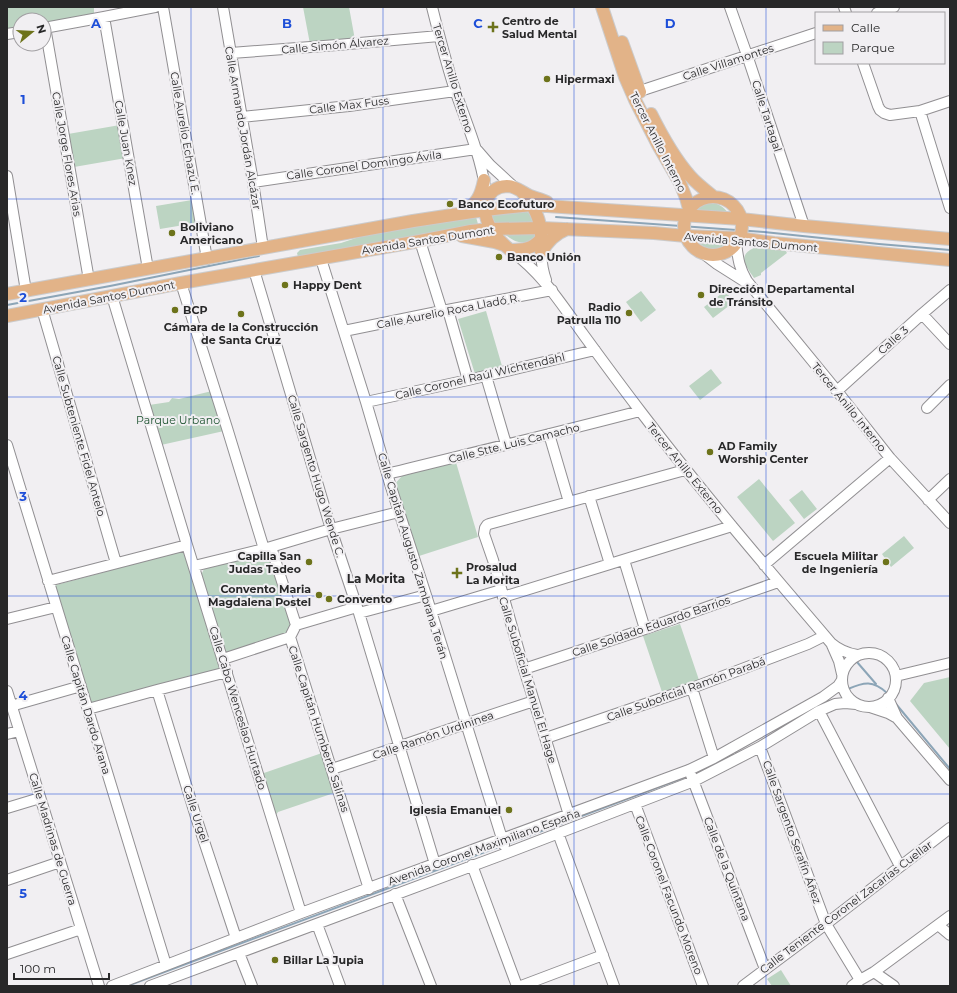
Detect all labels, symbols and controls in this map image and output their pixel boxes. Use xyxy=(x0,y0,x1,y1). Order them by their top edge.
north arrow xyxy=(12,12,52,52)
legend xyxy=(815,12,945,64)
place label: Centro de Salud Mental xyxy=(502,14,577,41)
text: A xyxy=(90,15,102,31)
text: B xyxy=(282,15,292,31)
text: C xyxy=(473,15,483,31)
text: D xyxy=(665,15,676,31)
text: Calle xyxy=(851,20,880,35)
marker: Centro de Salud Mental xyxy=(487,21,499,33)
street label: Tercer Anillo Externo xyxy=(430,22,476,134)
text: N xyxy=(33,23,50,35)
street label: Calle Simón Álvarez xyxy=(281,33,390,57)
text: Parque xyxy=(851,40,895,55)
street label: Calle Villamontes xyxy=(681,41,776,83)
street label: Calle Armando Jordán Alcázar xyxy=(222,45,264,211)
street label: Calle Aurelio Echazú E. xyxy=(167,71,203,195)
place label: Hipermaxi xyxy=(555,72,615,86)
marker: Hipermaxi xyxy=(542,74,552,84)
street label: Calle Tartagal xyxy=(749,78,785,154)
street label: Tercer Anillo Interno xyxy=(627,89,689,195)
text: 1 xyxy=(20,91,26,107)
street label: Calle Jorge Flores Arias xyxy=(49,91,85,218)
street label: Calle Max Fuss xyxy=(308,93,390,117)
street label: Calle Juan Knez xyxy=(112,99,140,187)
street label: Calle Coronel Domingo Ávila xyxy=(286,147,442,183)
place label: Banco Ecofuturo xyxy=(458,197,555,211)
marker: Banco Ecofuturo xyxy=(445,199,455,209)
place label: Boliviano Americano xyxy=(179,220,243,247)
street label: Avenida Santos Dumont xyxy=(361,222,496,257)
marker: Boliviano Americano xyxy=(167,228,177,238)
street label: Avenida Santos Dumont xyxy=(683,229,819,255)
place label: Banco Unión xyxy=(507,250,581,264)
marker: Banco Unión xyxy=(494,252,504,262)
street label: Avenida Santos Dumont xyxy=(42,277,177,317)
place label: Happy Dent xyxy=(293,278,362,292)
marker: Happy Dent xyxy=(280,280,290,290)
place label: Dirección Departamental de Tránsito xyxy=(709,282,855,309)
text: 2 xyxy=(19,289,27,305)
street label: Calle Aurelio Roca Lladó R. xyxy=(375,290,521,332)
marker: Dirección Departamental de Tránsito xyxy=(696,290,706,300)
place label: Radio Patrulla 110 xyxy=(557,300,622,327)
place label: BCP xyxy=(183,303,207,317)
marker: BCP xyxy=(170,305,180,315)
marker: Radio Patrulla 110 xyxy=(624,308,634,318)
marker: Cámara de la Construcción de Santa Cruz xyxy=(236,309,246,319)
place label: Cámara de la Construcción de Santa Cruz xyxy=(164,320,318,347)
street label: Calle 3 xyxy=(875,323,911,357)
street label: Calle Coronel Raúl Wichtendahl xyxy=(394,350,566,402)
street label: Calle Subteniente Fidel Antelo xyxy=(49,354,109,518)
street label: Tercer Anillo Interno xyxy=(809,359,889,455)
street label: Calle Sargento Hugo Wende C. xyxy=(285,393,347,559)
park label: Parque Urbano xyxy=(136,413,220,427)
street label: Calle Stte. Luis Camacho xyxy=(447,420,581,466)
street label: Tercer Anillo Externo xyxy=(644,420,726,516)
place label: AD Family Worship Center xyxy=(717,439,808,466)
marker: AD Family Worship Center xyxy=(705,447,715,457)
street label: Calle Capitán Augusto Zambrana Terán xyxy=(375,451,451,661)
text: 3 xyxy=(18,488,27,504)
place label: Capilla San Judas Tadeo xyxy=(228,549,301,576)
place label: Escuela Militar de Ingeniería xyxy=(794,549,878,576)
marker: Capilla San Judas Tadeo xyxy=(304,557,314,567)
marker: Escuela Militar de Ingeniería xyxy=(881,557,891,567)
place label: Prosalud La Morita xyxy=(466,560,520,587)
marker: Prosalud La Morita xyxy=(451,567,463,579)
district label: La Morita xyxy=(347,571,405,586)
place label: Convento Maria Magdalena Postel xyxy=(208,582,311,609)
marker: Convento Maria Magdalena Postel xyxy=(314,590,324,600)
place label: Convento xyxy=(337,592,392,606)
street label: Calle Soldado Eduardo Barrios xyxy=(570,592,732,660)
marker: Convento xyxy=(324,594,334,604)
street label: Calle Suboficial Manuel El Hage xyxy=(496,595,560,765)
street label: Calle Cabo Wenceslao Hurtado xyxy=(206,625,270,791)
street label: Calle Capitán Dardo Arana xyxy=(58,634,114,776)
street label: Calle Capitán Humberto Salinas xyxy=(285,644,353,815)
street label: Calle Suboficial Ramón Parabá xyxy=(605,654,767,724)
text: 4 xyxy=(19,687,28,703)
street label: Calle Ramón Urdininea xyxy=(371,708,495,762)
street label: Calle Sargento Serafín Áñez xyxy=(760,759,825,906)
street label: Calle Madrinas de Guerra xyxy=(26,771,80,907)
street label: Calle Urgel xyxy=(180,783,212,845)
place label: Iglesia Emanuel xyxy=(409,803,501,817)
marker: Iglesia Emanuel xyxy=(504,805,514,815)
street label: Avenida Coronel Maximiliano España xyxy=(386,806,582,888)
street label: Calle Coronel Facundo Moreno xyxy=(632,813,706,977)
street label: Calle de la Quintana xyxy=(701,815,753,923)
street label: Calle Teniente Coronel Zacarías Cuellar xyxy=(757,837,935,977)
text: 5 xyxy=(19,885,27,901)
place label: Billar La Jupia xyxy=(283,953,364,967)
scale bar xyxy=(14,955,109,981)
marker: Billar La Jupia xyxy=(270,955,280,965)
text: 100 m xyxy=(20,961,56,976)

